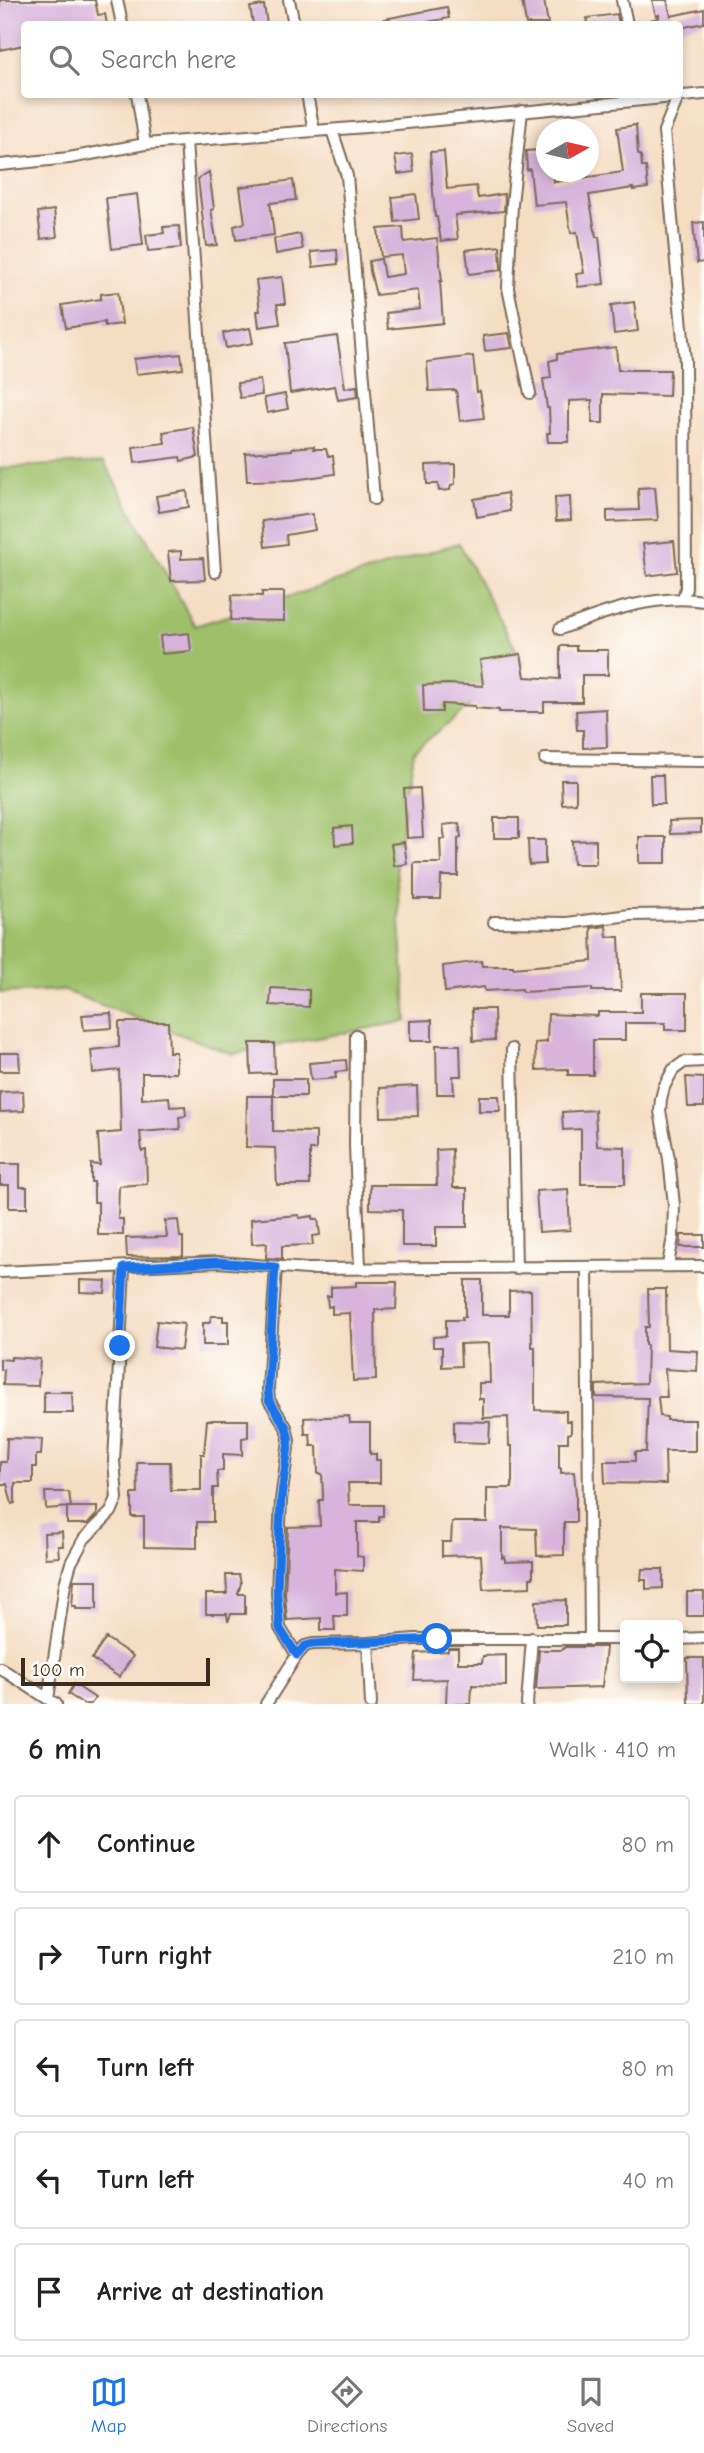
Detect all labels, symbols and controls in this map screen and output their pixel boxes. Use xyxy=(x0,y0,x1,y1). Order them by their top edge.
search box xyxy=(21,21,683,98)
icon: search xyxy=(45,41,83,79)
text: Search here xyxy=(101,45,236,75)
north arrow xyxy=(536,119,599,182)
route end xyxy=(104,1330,135,1361)
map controls xyxy=(620,1620,683,1683)
button: locate xyxy=(620,1620,683,1683)
route start xyxy=(421,1623,452,1654)
scale bar xyxy=(21,1655,210,1687)
text: 100 m xyxy=(32,1659,85,1681)
text: 6 min xyxy=(28,1732,102,1767)
text: Walk · 410 m xyxy=(549,1736,676,1763)
icon: ahead xyxy=(30,1825,68,1863)
text: Continue xyxy=(97,1829,195,1859)
text: 80 m xyxy=(621,1831,674,1858)
icon: right xyxy=(30,1937,68,1975)
text: Turn right xyxy=(97,1941,211,1971)
text: 210 m xyxy=(612,1943,674,1970)
icon: left xyxy=(30,2049,68,2087)
text: Turn left xyxy=(97,2053,194,2083)
text: 80 m xyxy=(621,2055,674,2082)
icon: left xyxy=(30,2161,68,2199)
text: Turn left xyxy=(97,2165,194,2195)
text: 40 m xyxy=(622,2167,674,2194)
icon: arrive xyxy=(30,2273,68,2311)
text: Arrive at destination xyxy=(97,2277,324,2307)
tab: Map xyxy=(90,2373,128,2437)
tab: Directions xyxy=(307,2373,387,2437)
tab: Saved xyxy=(567,2373,614,2437)

